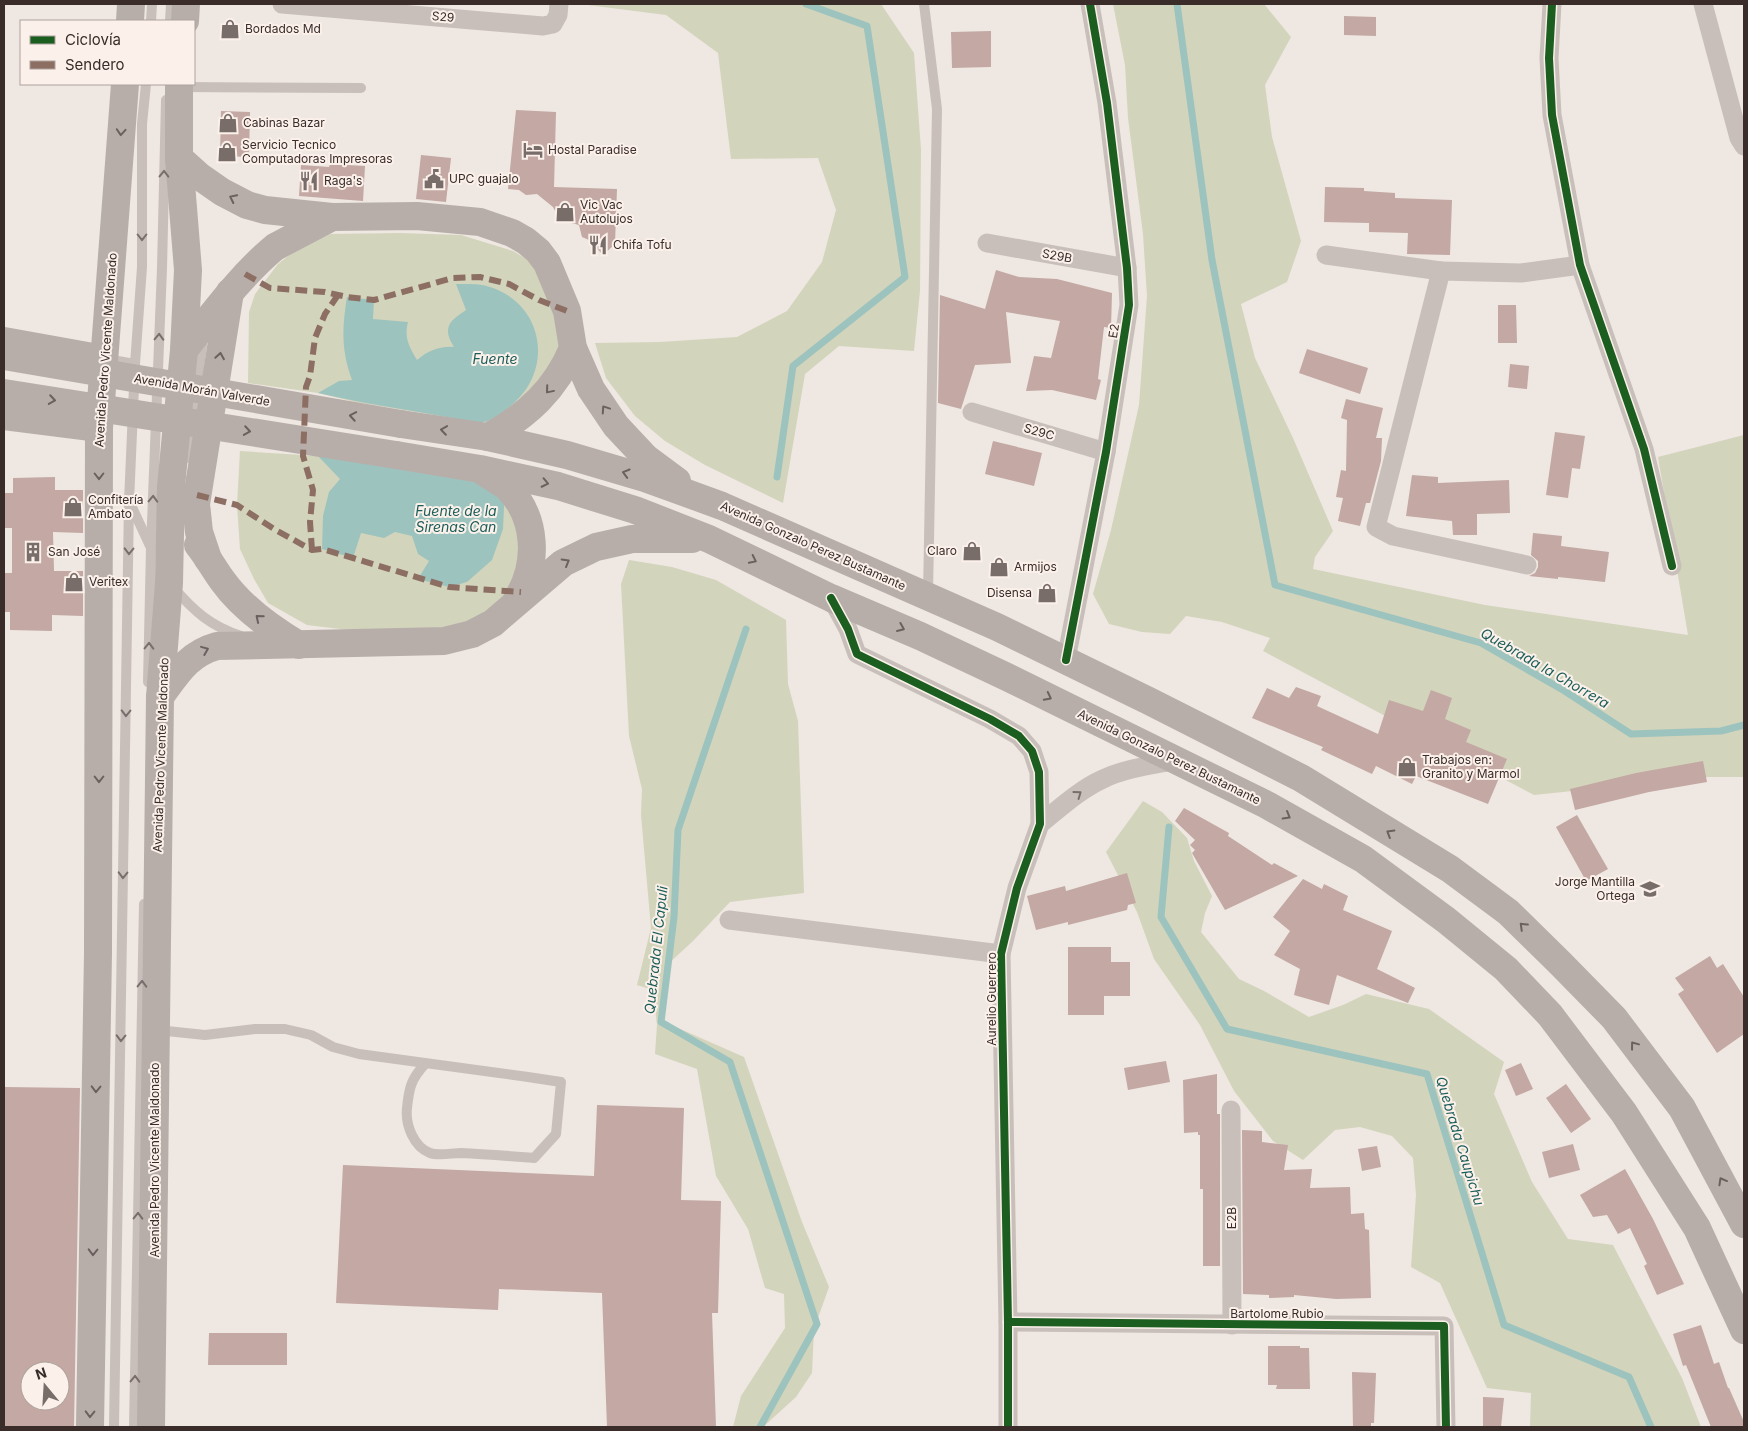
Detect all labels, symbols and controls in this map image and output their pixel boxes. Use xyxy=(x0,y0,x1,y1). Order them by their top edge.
street label: S29 xyxy=(431,8,455,25)
shop icon: Bordados Md xyxy=(219,18,241,40)
legend xyxy=(20,20,195,85)
place label: Bordados Md xyxy=(245,21,321,36)
text: Ciclovía xyxy=(65,30,121,49)
text: Sendero xyxy=(65,55,125,74)
shop icon: Cabinas Bazar xyxy=(217,112,239,134)
place label: Cabinas Bazar xyxy=(243,115,325,130)
one-way arrow xyxy=(116,129,127,137)
place label: Servicio Tecnico Computadoras Impresoras xyxy=(242,137,393,166)
hotel icon: Hostal Paradise xyxy=(522,139,544,161)
shop icon: Servicio Tecnico Computadoras Impresoras xyxy=(216,141,238,163)
place label: Hostal Paradise xyxy=(548,142,637,157)
public building icon: UPC guajalo xyxy=(423,168,445,190)
one-way arrow xyxy=(158,170,169,178)
restaurant icon: Raga's xyxy=(298,170,320,192)
place label: UPC guajalo xyxy=(449,171,519,186)
place label: Raga's xyxy=(324,173,362,188)
one-way arrow xyxy=(229,194,238,204)
place label: Vic Vac Autolujos xyxy=(580,197,633,226)
shop icon: Vic Vac Autolujos xyxy=(554,201,576,223)
one-way arrow xyxy=(137,234,147,242)
restaurant icon: Chifa Tofu xyxy=(587,234,609,256)
place label: Chifa Tofu xyxy=(613,237,672,252)
street label: S29B xyxy=(1041,245,1073,266)
street label: Avenida Pedro Vicente Maldonado xyxy=(91,252,120,448)
street label: E2 xyxy=(1105,323,1122,339)
one-way arrow xyxy=(154,332,164,340)
water label: Fuente xyxy=(473,350,517,367)
one-way arrow xyxy=(214,352,225,360)
street label: Avenida Morán Valverde xyxy=(133,370,271,409)
one-way arrow xyxy=(546,384,554,393)
one-way arrow xyxy=(48,395,56,405)
one-way arrow xyxy=(602,406,611,415)
one-way arrow xyxy=(349,411,357,421)
street label: S29C xyxy=(1022,420,1056,443)
one-way arrow xyxy=(243,426,251,436)
one-way arrow xyxy=(440,426,449,436)
one-way arrow xyxy=(623,468,631,478)
one-way arrow xyxy=(94,473,104,481)
one-way arrow xyxy=(540,477,549,488)
place label: Confitería Ambato xyxy=(88,492,144,521)
one-way arrow xyxy=(147,495,158,503)
shop icon: Confitería Ambato xyxy=(62,496,84,518)
street label: Avenida Gonzalo Perez Bustamante xyxy=(718,498,908,593)
water label: Fuente de la Sirenas Can xyxy=(415,502,497,535)
shop icon: Claro xyxy=(961,540,983,562)
building icon: San José xyxy=(22,541,44,563)
place label: Claro xyxy=(927,543,957,558)
place label: San José xyxy=(48,544,100,559)
one-way arrow xyxy=(123,547,134,555)
one-way arrow xyxy=(748,554,757,565)
shop icon: Armijos xyxy=(988,556,1010,578)
one-way arrow xyxy=(561,559,570,569)
place label: Armijos xyxy=(1014,559,1057,574)
shop icon: Veritex xyxy=(63,571,85,593)
place label: Veritex xyxy=(89,574,129,589)
shop icon: Disensa xyxy=(1036,582,1058,604)
place label: Disensa xyxy=(987,585,1032,600)
one-way arrow xyxy=(255,614,264,623)
one-way arrow xyxy=(896,621,905,632)
water label: Quebrada la Chorrera xyxy=(1478,624,1613,711)
one-way arrow xyxy=(144,642,154,650)
one-way arrow xyxy=(201,646,209,656)
street label: Avenida Pedro Vicente Maldonado xyxy=(150,657,171,853)
one-way arrow xyxy=(1042,691,1051,701)
street label: Avenida Gonzalo Perez Bustamante xyxy=(1075,706,1263,807)
one-way arrow xyxy=(121,710,131,717)
place label: Trabajos en: Granito y Marmol xyxy=(1422,752,1520,781)
shop icon: Trabajos en: Granito y Marmol xyxy=(1396,756,1418,778)
one-way arrow xyxy=(94,776,104,783)
one-way arrow xyxy=(1072,791,1081,799)
one-way arrow xyxy=(1282,810,1291,820)
one-way arrow xyxy=(1387,829,1396,839)
one-way arrow xyxy=(118,872,128,880)
place label: Jorge Mantilla Ortega xyxy=(1555,874,1635,903)
school or university icon: Jorge Mantilla Ortega xyxy=(1639,878,1661,900)
water label: Quebrada El Capuli xyxy=(640,885,671,1015)
one-way arrow xyxy=(1519,923,1528,932)
street label: Aurelio Guerrero xyxy=(984,952,999,1046)
one-way arrow xyxy=(137,979,147,987)
one-way arrow xyxy=(115,1034,126,1042)
one-way arrow xyxy=(1630,1041,1639,1050)
street label: Avenida Pedro Vicente Maldonado xyxy=(147,1063,162,1257)
water label: Quebrada Caupichu xyxy=(1433,1074,1488,1207)
one-way arrow xyxy=(91,1086,101,1094)
one-way arrow xyxy=(1718,1177,1728,1186)
street label: E2B xyxy=(1224,1207,1239,1229)
one-way arrow xyxy=(133,1212,143,1220)
one-way arrow xyxy=(88,1248,99,1256)
street label: Bartolome Rubio xyxy=(1230,1306,1324,1321)
north arrow xyxy=(20,1361,70,1411)
text: N xyxy=(33,1363,49,1383)
one-way arrow xyxy=(129,1374,140,1382)
one-way arrow xyxy=(85,1411,96,1419)

